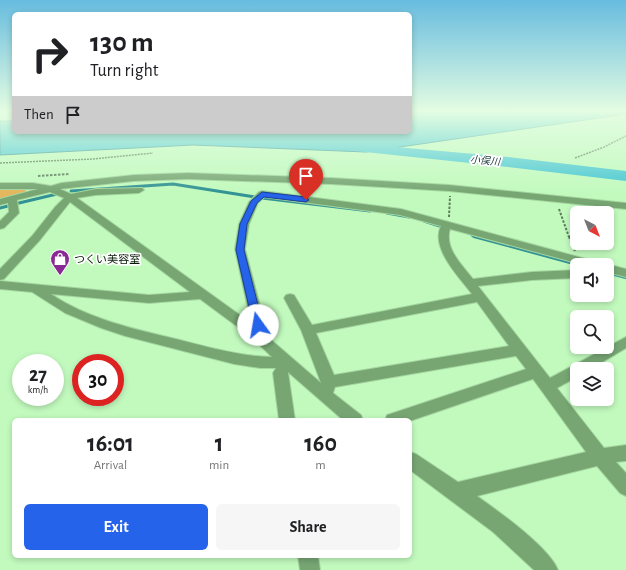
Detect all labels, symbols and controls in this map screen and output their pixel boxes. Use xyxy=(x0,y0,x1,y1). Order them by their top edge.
icon: right xyxy=(24,28,76,80)
text: 130 m xyxy=(90,29,154,57)
text: Turn right xyxy=(90,62,159,80)
icon: arrive xyxy=(62,104,84,126)
text: Then xyxy=(24,107,54,122)
water label: 小俣川 xyxy=(470,154,501,167)
pin xyxy=(289,159,323,200)
icon: arrive xyxy=(295,165,317,187)
north arrow xyxy=(570,206,614,250)
map controls xyxy=(570,206,614,406)
shop icon: つくい美容室 xyxy=(49,248,71,276)
place label: つくい美容室 xyxy=(74,253,140,265)
button: sound xyxy=(570,258,614,302)
position arrow xyxy=(237,304,279,346)
button: search xyxy=(570,310,614,354)
speed limit sign: 30 xyxy=(72,354,124,406)
button: layers xyxy=(570,362,614,406)
text: 27 xyxy=(29,365,47,385)
text: km/h xyxy=(28,385,48,395)
text: 16:01 xyxy=(87,432,134,456)
text: 1 xyxy=(215,432,223,456)
text: 160 xyxy=(304,432,337,456)
text: Arrival xyxy=(94,459,127,472)
text: min xyxy=(209,459,229,472)
text: m xyxy=(315,459,326,472)
button: Exit xyxy=(24,504,208,550)
button: Share xyxy=(216,504,400,550)

